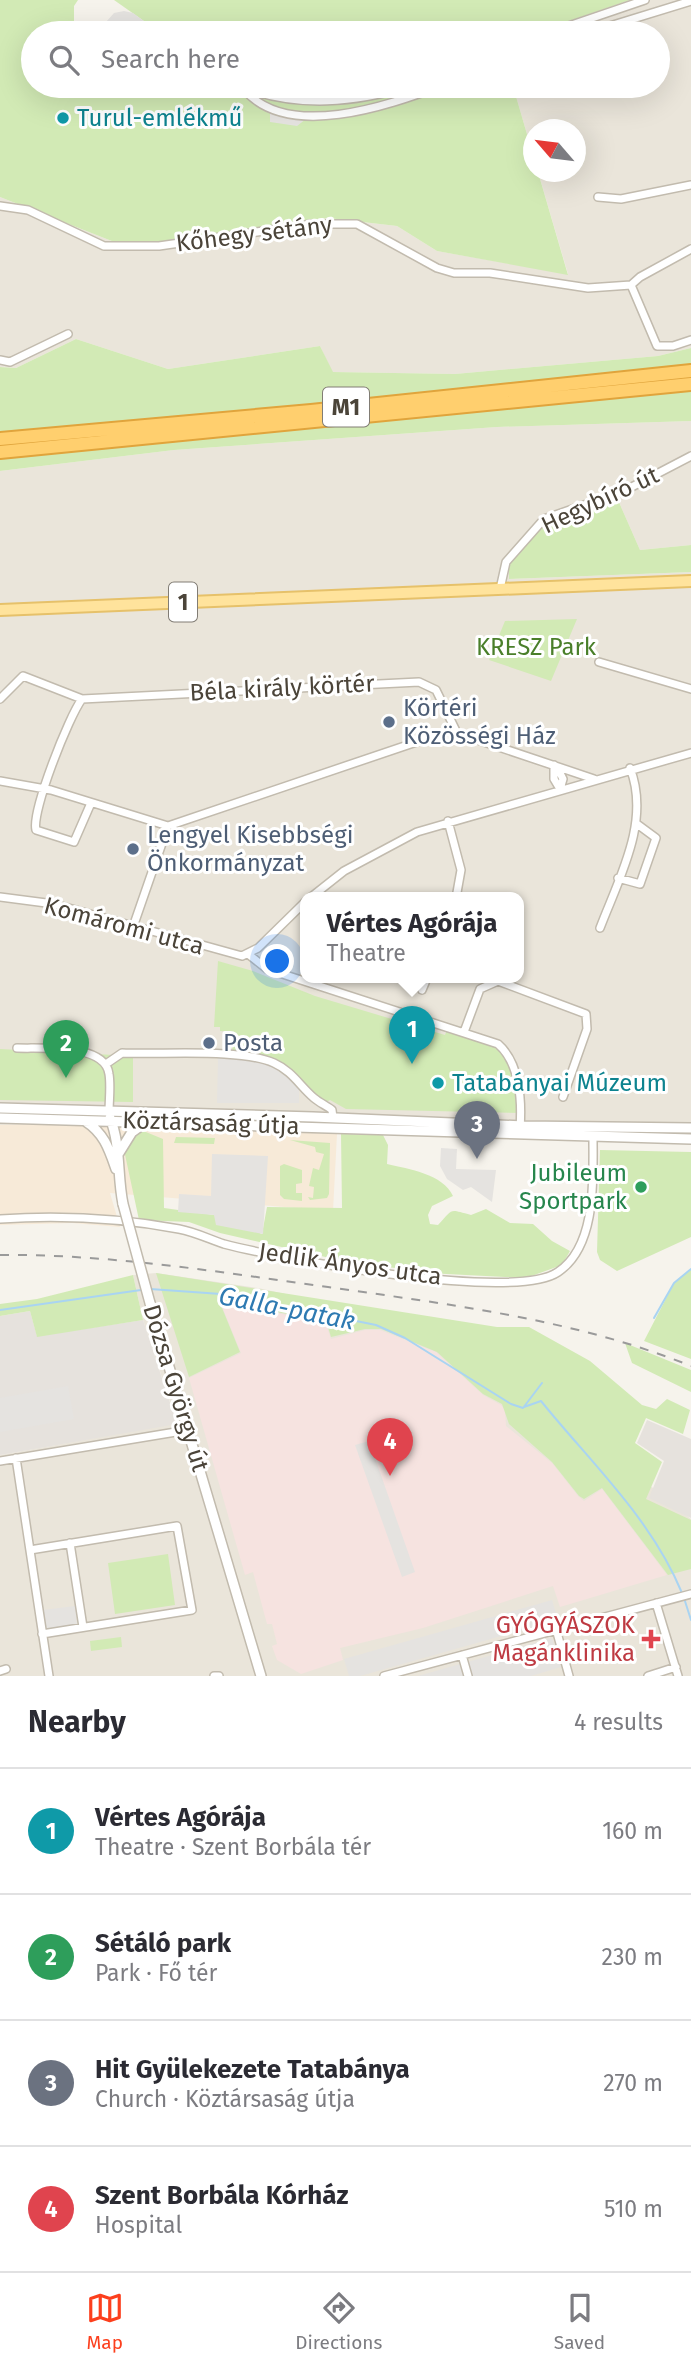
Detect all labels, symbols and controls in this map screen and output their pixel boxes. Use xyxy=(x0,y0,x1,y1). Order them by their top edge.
search box xyxy=(21,21,670,98)
icon: search xyxy=(45,41,83,79)
text: Search here xyxy=(101,44,240,75)
place label: Turul-emlékmű xyxy=(77,104,243,132)
marker: Turul-emlékmű xyxy=(55,110,71,126)
north arrow xyxy=(523,119,586,182)
street label: Kőhegy sétány xyxy=(174,211,334,257)
road number: M1 xyxy=(323,388,369,426)
street label: Hegybíró út xyxy=(537,460,663,539)
road number: 1 xyxy=(169,582,197,622)
park label: KRESZ Park xyxy=(476,633,597,661)
street label: Béla király körtér xyxy=(189,669,376,707)
place label: Körtéri Közösségi Ház xyxy=(403,694,556,750)
marker: Körtéri Közösségi Ház xyxy=(381,714,397,730)
place label: Lengyel Kisebbségi Önkormányzat xyxy=(147,821,353,877)
marker: Lengyel Kisebbségi Önkormányzat xyxy=(125,841,141,857)
street label: Komáromi utca xyxy=(41,891,207,961)
popup xyxy=(300,892,524,983)
text: Vértes Agórája xyxy=(327,908,497,939)
text: Theatre xyxy=(327,939,406,967)
your location xyxy=(260,944,294,978)
pin: 1 xyxy=(389,1006,435,1064)
pin: 2 xyxy=(43,1020,89,1078)
place label: Posta xyxy=(223,1029,283,1057)
marker: Posta xyxy=(201,1035,217,1051)
place label: Tatabányai Múzeum xyxy=(452,1069,667,1097)
marker: Tatabányai Múzeum xyxy=(430,1075,446,1091)
pin: 3 xyxy=(454,1101,500,1159)
street label: Köztársaság útja xyxy=(122,1106,300,1140)
place label: Jubileum Sportpark xyxy=(519,1159,628,1215)
marker: Jubileum Sportpark xyxy=(633,1179,649,1195)
street label: Jedlik Ányos utca xyxy=(257,1236,444,1291)
water label: Galla-patak xyxy=(216,1280,358,1337)
street label: Dózsa György út xyxy=(137,1301,215,1475)
pin: 4 xyxy=(367,1418,413,1476)
place label: GYÓGYÁSZOK Magánklinika xyxy=(492,1610,636,1667)
marker: GYÓGYÁSZOK Magánklinika xyxy=(641,1629,661,1649)
text: Nearby xyxy=(28,1704,126,1740)
text: 4 results xyxy=(574,1708,663,1736)
text: Vértes Agórája xyxy=(95,1802,266,1833)
text: 1 xyxy=(46,1817,56,1845)
text: 160 m xyxy=(602,1817,663,1845)
text: Theatre · Szent Borbála tér xyxy=(95,1833,371,1861)
text: Sétáló park xyxy=(95,1928,231,1959)
text: 2 xyxy=(45,1943,57,1971)
text: 230 m xyxy=(602,1943,663,1971)
text: Park · Fő tér xyxy=(95,1959,217,1987)
text: Hit Gyülekezete Tatabánya xyxy=(95,2054,410,2085)
text: 3 xyxy=(45,2069,57,2097)
text: 270 m xyxy=(603,2069,663,2097)
text: Church · Köztársaság útja xyxy=(95,2085,355,2113)
text: Szent Borbála Kórház xyxy=(95,2180,349,2211)
text: 4 xyxy=(45,2195,58,2223)
text: 510 m xyxy=(604,2195,663,2223)
text: Hospital xyxy=(95,2211,182,2239)
tab: Map xyxy=(86,2289,124,2354)
tab: Directions xyxy=(295,2289,382,2354)
tab: Saved xyxy=(554,2289,605,2354)

